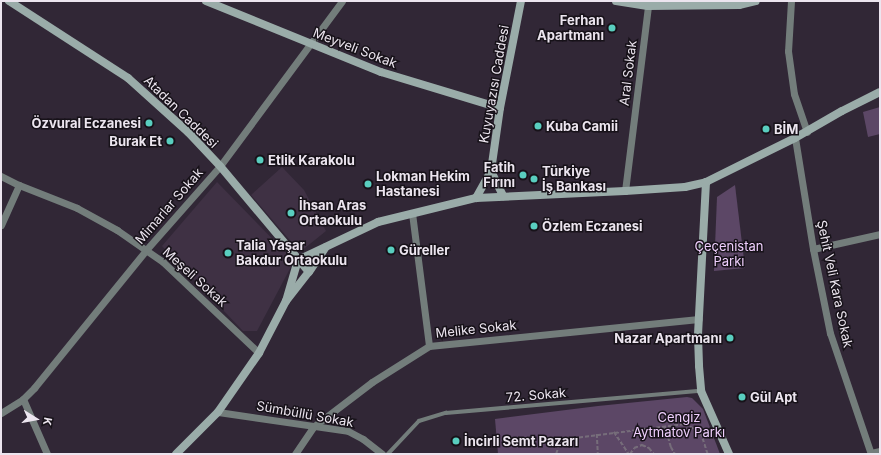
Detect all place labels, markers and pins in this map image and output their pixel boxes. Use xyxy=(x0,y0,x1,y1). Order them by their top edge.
place label: Ferhan Apartmanı xyxy=(537,13,604,44)
marker: Ferhan Apartmanı xyxy=(607,23,617,33)
place label: Özvural Eczanesi xyxy=(31,115,141,131)
marker: Özvural Eczanesi xyxy=(144,118,154,128)
place label: Kuba Camii xyxy=(546,118,618,134)
marker: Kuba Camii xyxy=(533,121,543,131)
place label: BİM xyxy=(774,121,798,137)
marker: BİM xyxy=(761,124,771,134)
place label: Burak Et xyxy=(109,133,162,149)
marker: Burak Et xyxy=(165,136,175,146)
place label: Etlik Karakolu xyxy=(268,152,355,168)
marker: Etlik Karakolu xyxy=(255,155,265,165)
place label: Fatih Fırını xyxy=(483,160,515,191)
place label: Türkiye İş Bankası xyxy=(542,164,606,195)
place label: Lokman Hekim Hastanesi xyxy=(376,169,470,200)
marker: Fatih Fırını xyxy=(518,170,528,180)
marker: Türkiye İş Bankası xyxy=(529,174,539,184)
marker: Lokman Hekim Hastanesi xyxy=(363,179,373,189)
place label: İhsan Aras Ortaokulu xyxy=(299,198,366,229)
marker: İhsan Aras Ortaokulu xyxy=(286,208,296,218)
place label: Özlem Eczanesi xyxy=(542,218,643,234)
marker: Özlem Eczanesi xyxy=(529,221,539,231)
place label: Talia Yaşar Bakdur Ortaokulu xyxy=(236,238,347,269)
place label: Güreller xyxy=(399,242,450,258)
marker: Güreller xyxy=(386,245,396,255)
marker: Talia Yaşar Bakdur Ortaokulu xyxy=(223,248,233,258)
place label: Nazar Apartmanı xyxy=(614,330,722,346)
marker: Nazar Apartmanı xyxy=(725,333,735,343)
place label: Gül Apt xyxy=(750,389,797,405)
marker: Gül Apt xyxy=(737,392,747,402)
place label: İncirli Semt Pazarı xyxy=(464,433,578,449)
marker: İncirli Semt Pazarı xyxy=(451,436,461,446)

